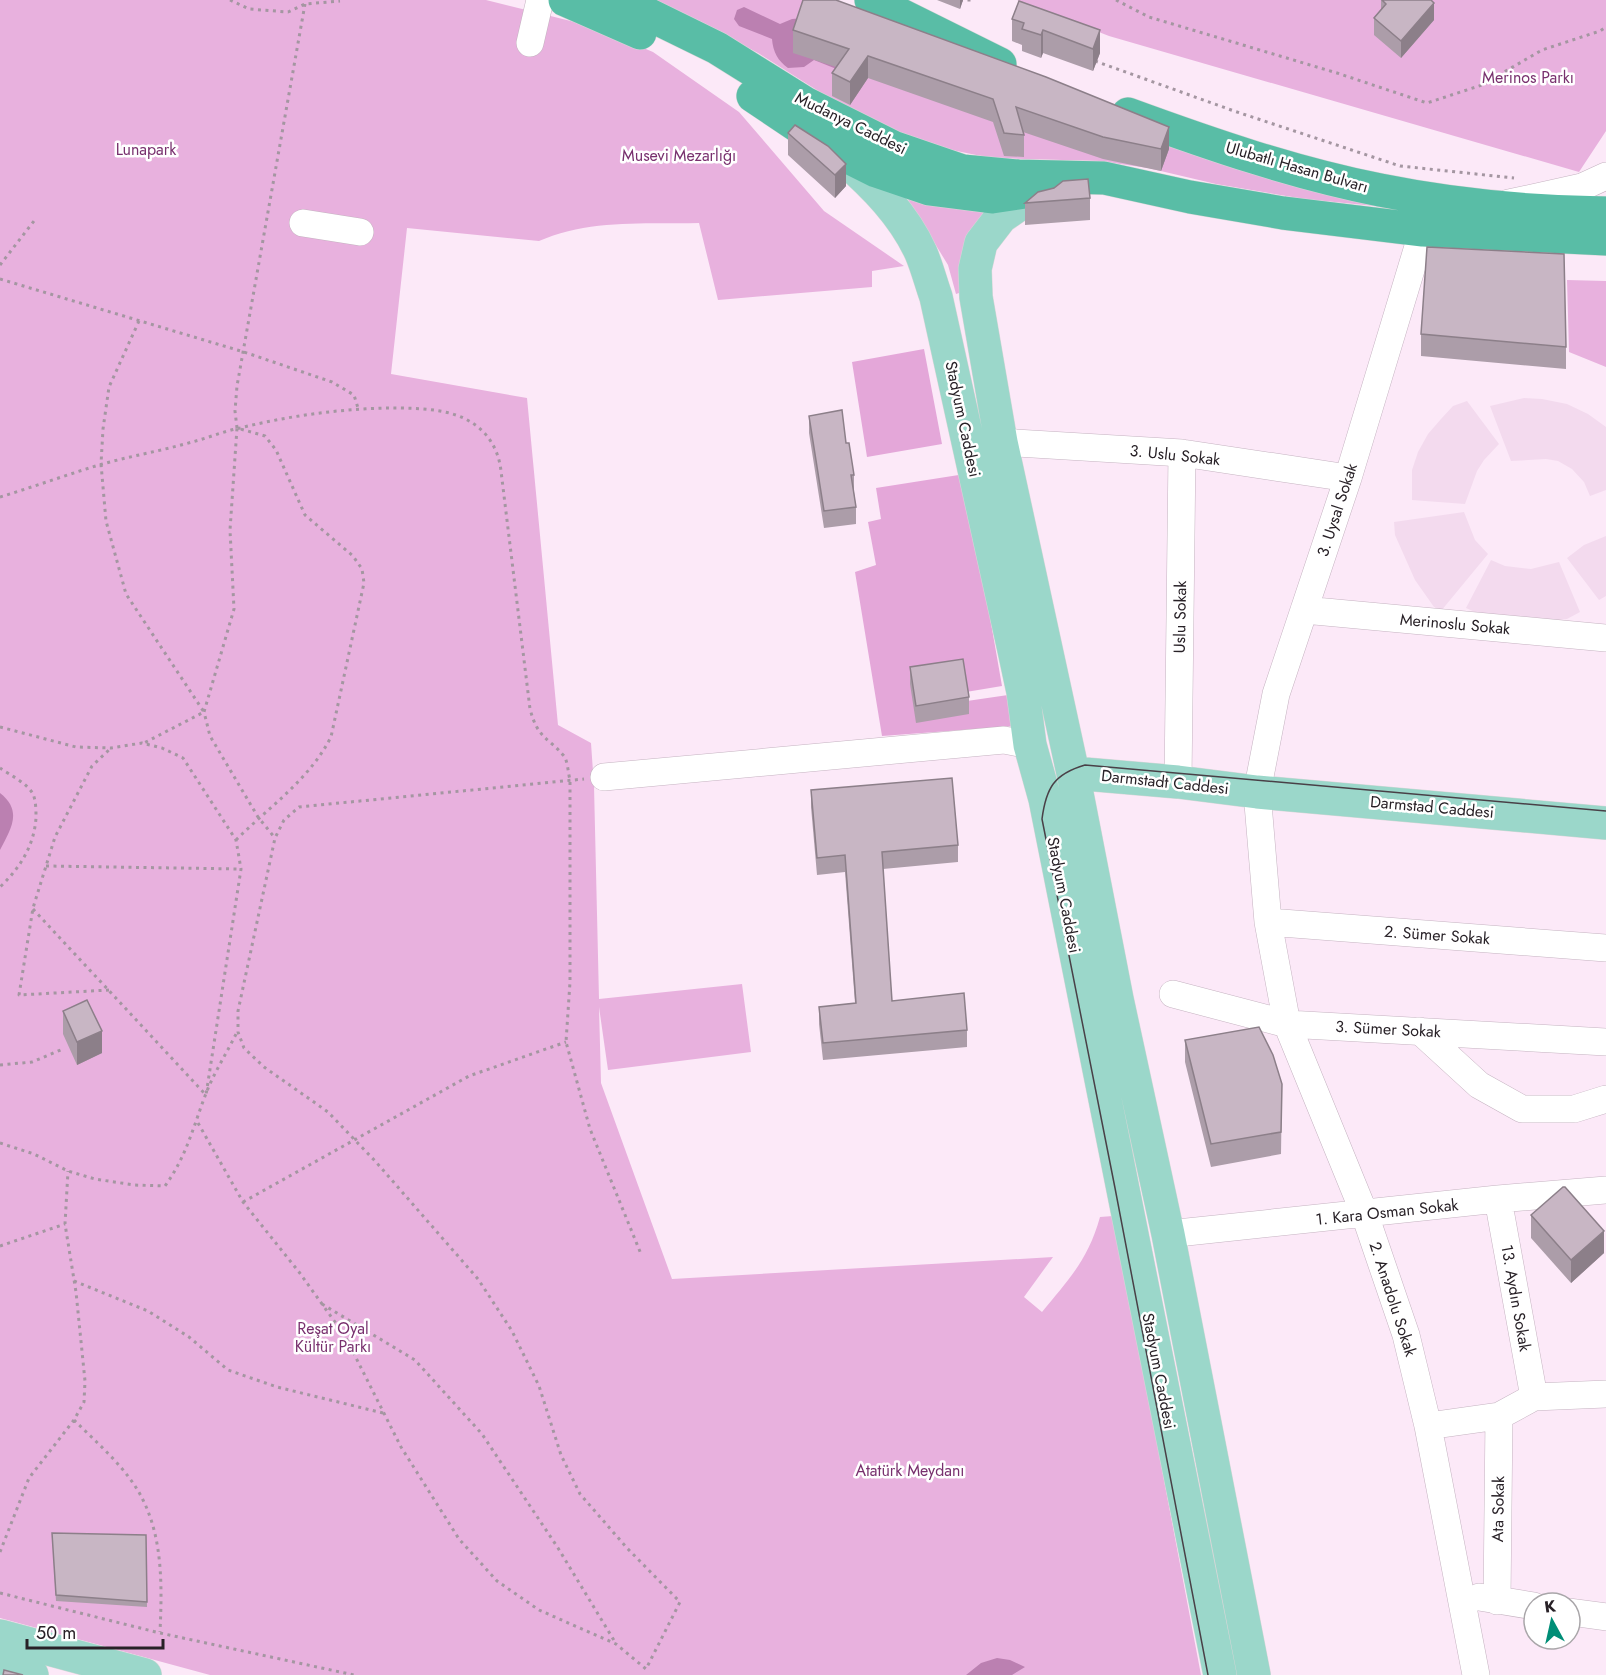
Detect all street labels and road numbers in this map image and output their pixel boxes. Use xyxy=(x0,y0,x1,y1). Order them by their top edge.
street label: Mudanya Caddesi xyxy=(791,86,911,160)
street label: Ulubatlı Hasan Bulvarı xyxy=(1223,136,1371,198)
street label: Stadyum Caddesi xyxy=(939,359,987,479)
street label: 3. Uslu Sokak xyxy=(1129,439,1222,471)
street label: 3. Uysal Sokak xyxy=(1311,459,1363,560)
street label: Uslu Sokak xyxy=(1168,580,1192,654)
street label: Merinoslu Sokak xyxy=(1399,608,1512,640)
street label: Darmstadt Caddesi xyxy=(1100,764,1230,800)
street label: Darmstad Caddesi xyxy=(1369,790,1495,824)
street label: Stadyum Caddesi xyxy=(1041,835,1087,955)
street label: 2. Sümer Sokak xyxy=(1383,920,1492,950)
street label: 3. Sümer Sokak xyxy=(1335,1015,1442,1043)
street label: 1. Kara Osman Sokak xyxy=(1315,1193,1460,1231)
street label: 2. Anadolu Sokak xyxy=(1364,1239,1423,1360)
street label: 13. Aydın Sokak xyxy=(1495,1243,1537,1354)
street label: Stadyum Caddesi xyxy=(1136,1311,1182,1431)
street label: Ata Sokak xyxy=(1486,1475,1510,1542)

